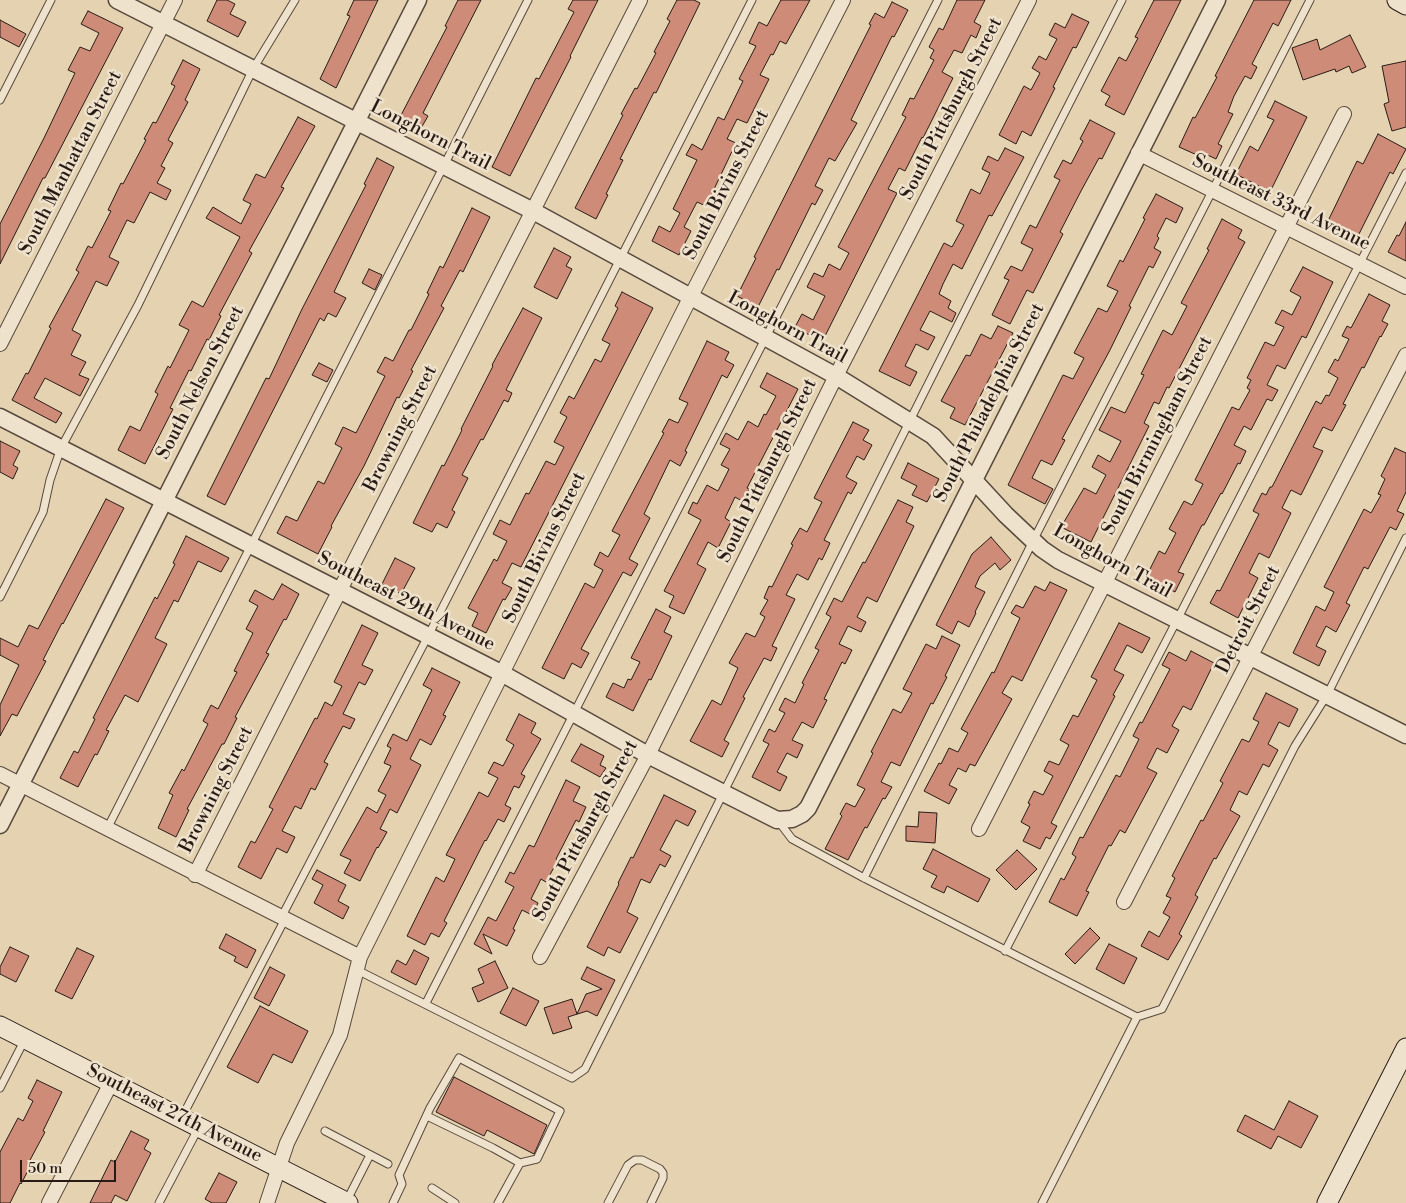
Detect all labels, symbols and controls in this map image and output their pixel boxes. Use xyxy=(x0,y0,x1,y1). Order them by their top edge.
street label: South Pittsburgh Street xyxy=(896,14,1008,204)
street label: South Manhattan Street xyxy=(15,67,127,259)
street label: Longhorn Trail xyxy=(366,96,494,176)
street label: South Bivins Street xyxy=(679,106,775,264)
street label: Southeast 33rd Avenue xyxy=(1188,150,1374,256)
street label: Longhorn Trail xyxy=(723,287,851,369)
street label: South Philadelphia Street xyxy=(930,300,1050,506)
street label: South Nelson Street xyxy=(152,302,250,464)
street label: South Birmingham Street xyxy=(1098,333,1218,539)
street label: Browning Street xyxy=(359,362,443,496)
street label: South Pittsburgh Street xyxy=(714,375,822,567)
street label: South Bivins Street xyxy=(499,469,591,627)
street label: Longhorn Trail xyxy=(1049,520,1175,604)
street label: Southeast 29th Avenue xyxy=(313,547,499,657)
street label: Detroit Street xyxy=(1212,562,1286,678)
street label: Browning Street xyxy=(175,723,259,857)
street label: South Pittsburgh Street xyxy=(529,737,643,925)
street label: Southeast 27th Avenue xyxy=(82,1060,266,1168)
scale bar xyxy=(22,1150,119,1182)
text: 50 m xyxy=(28,1159,62,1178)

